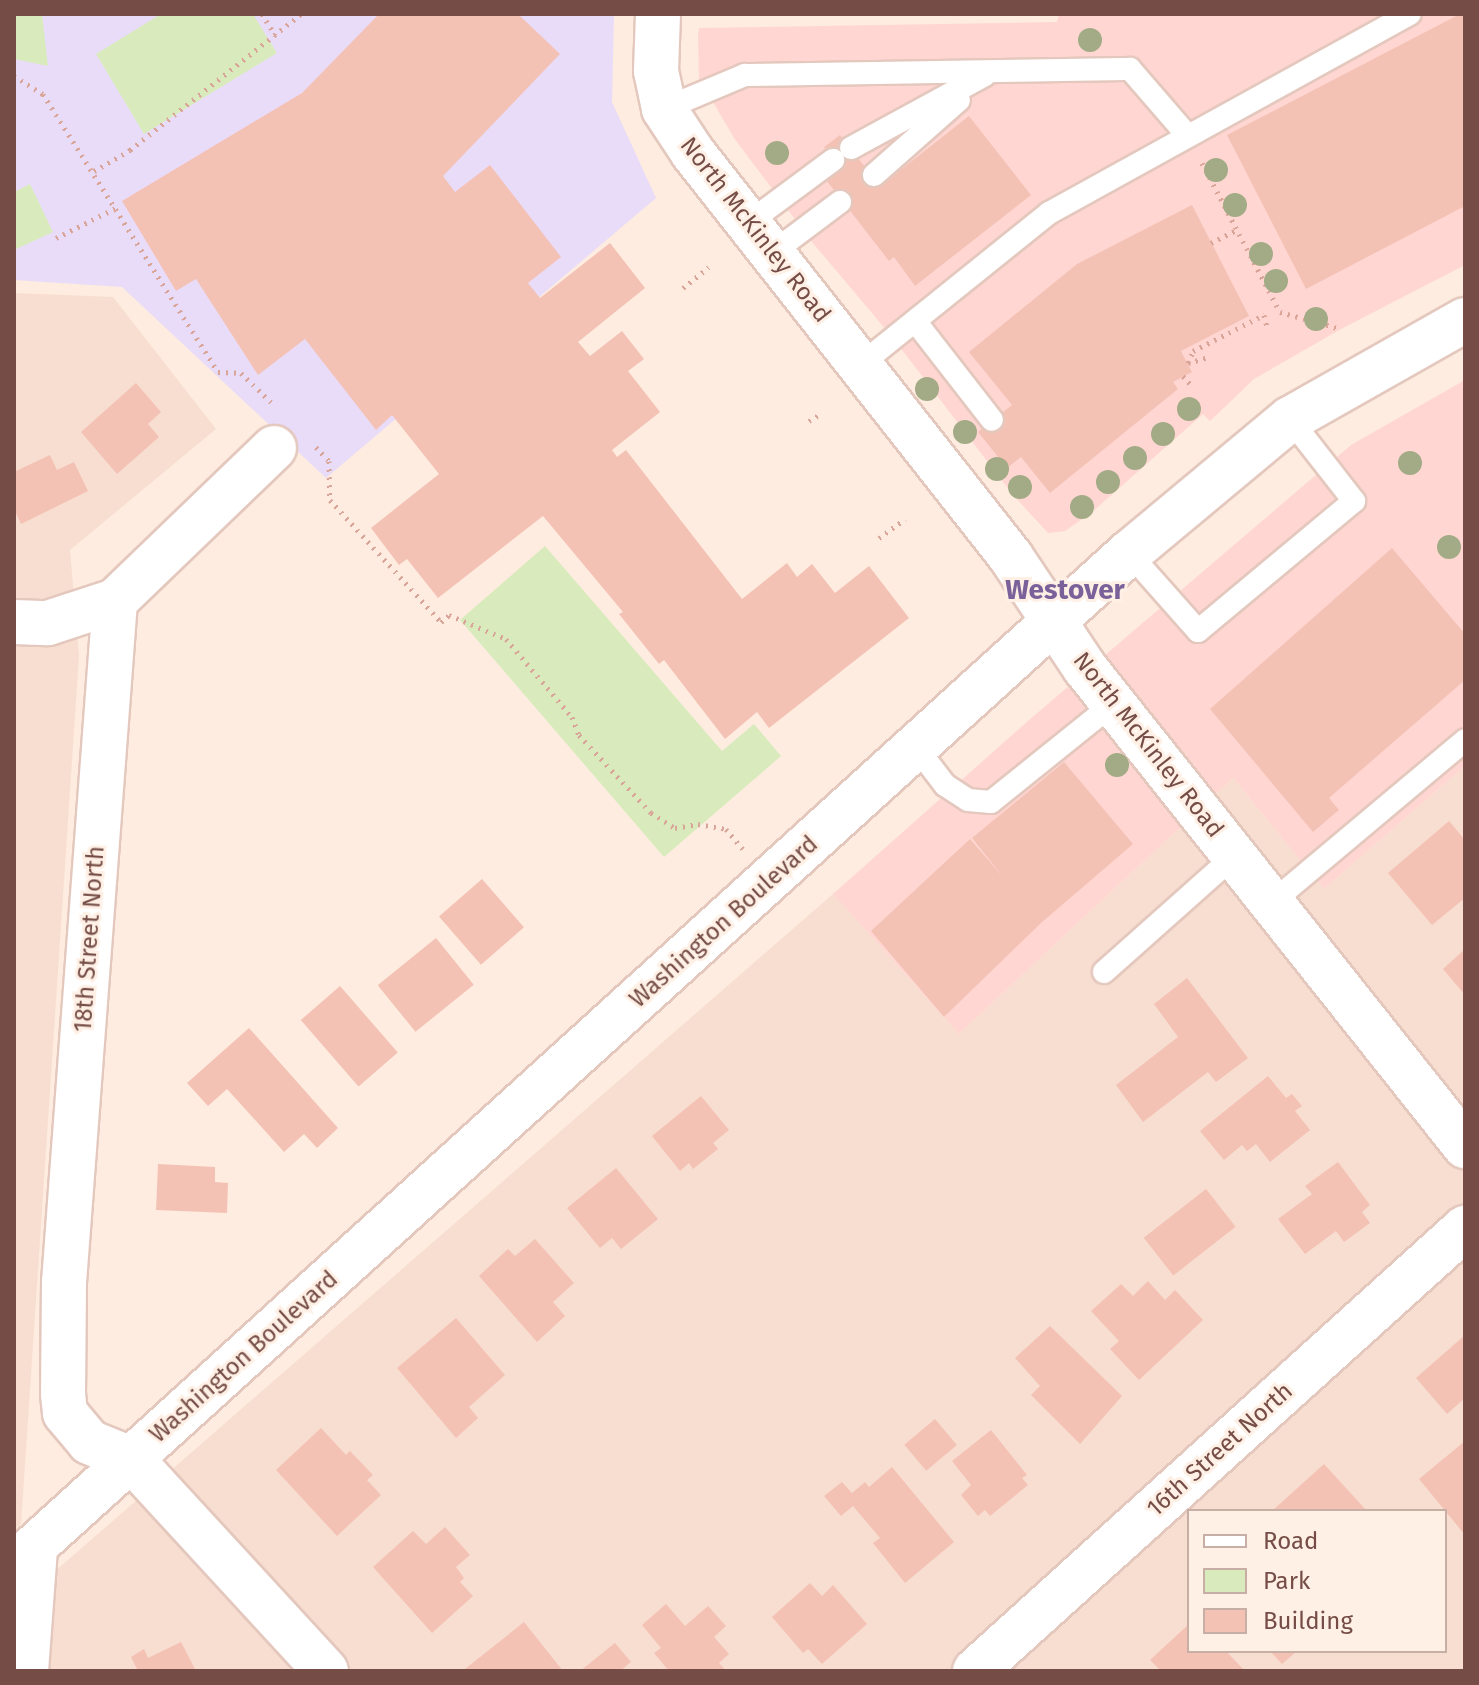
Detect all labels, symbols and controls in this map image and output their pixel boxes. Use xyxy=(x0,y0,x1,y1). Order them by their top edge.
street label: North McKinley Road xyxy=(674,132,836,328)
district label: Westover xyxy=(1005,573,1125,607)
street label: North McKinley Road xyxy=(1067,647,1229,843)
street label: Washington Boulevard xyxy=(624,830,824,1014)
street label: 18th Street North xyxy=(69,845,111,1033)
street label: Washington Boulevard xyxy=(144,1265,344,1449)
street label: 16th Street North xyxy=(1141,1377,1299,1523)
legend xyxy=(1187,1509,1447,1653)
text: Road xyxy=(1263,1527,1318,1555)
text: Park xyxy=(1263,1567,1310,1595)
text: Building xyxy=(1263,1607,1353,1635)

